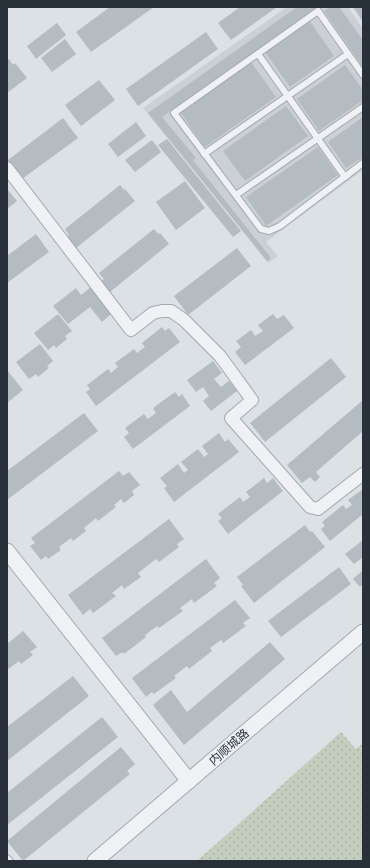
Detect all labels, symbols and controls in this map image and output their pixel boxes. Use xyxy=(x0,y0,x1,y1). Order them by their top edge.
street label: 内顺城路 xyxy=(206,725,252,768)

